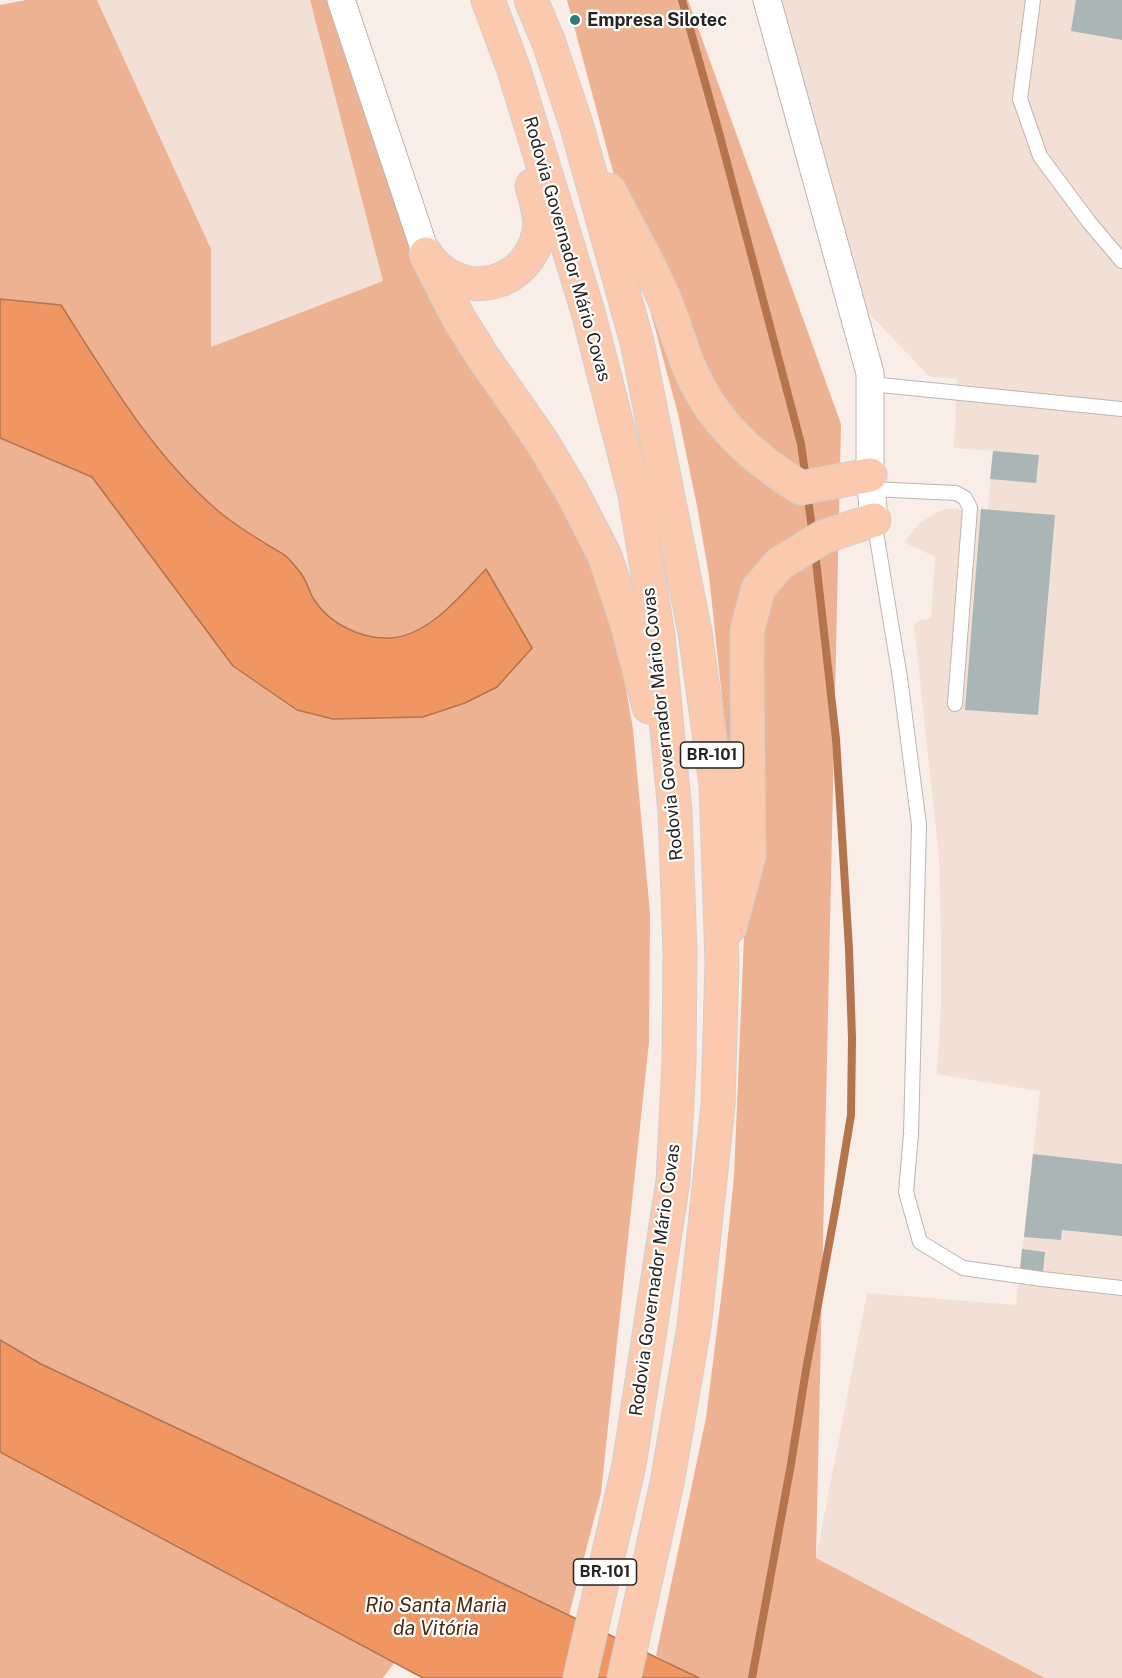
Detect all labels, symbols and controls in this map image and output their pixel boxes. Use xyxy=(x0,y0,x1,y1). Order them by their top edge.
place label: Empresa Silotec xyxy=(587,9,727,31)
marker: Empresa Silotec xyxy=(568,13,582,27)
street label: Rodovia Governador Mário Covas xyxy=(519,114,615,384)
street label: Rodovia Governador Mário Covas xyxy=(638,586,688,862)
road number: BR-101 xyxy=(680,742,744,768)
street label: Rodovia Governador Mário Covas xyxy=(625,1142,685,1418)
road number: BR-101 xyxy=(574,1559,636,1585)
water label: Rio Santa Maria da Vitória xyxy=(365,1594,507,1641)

